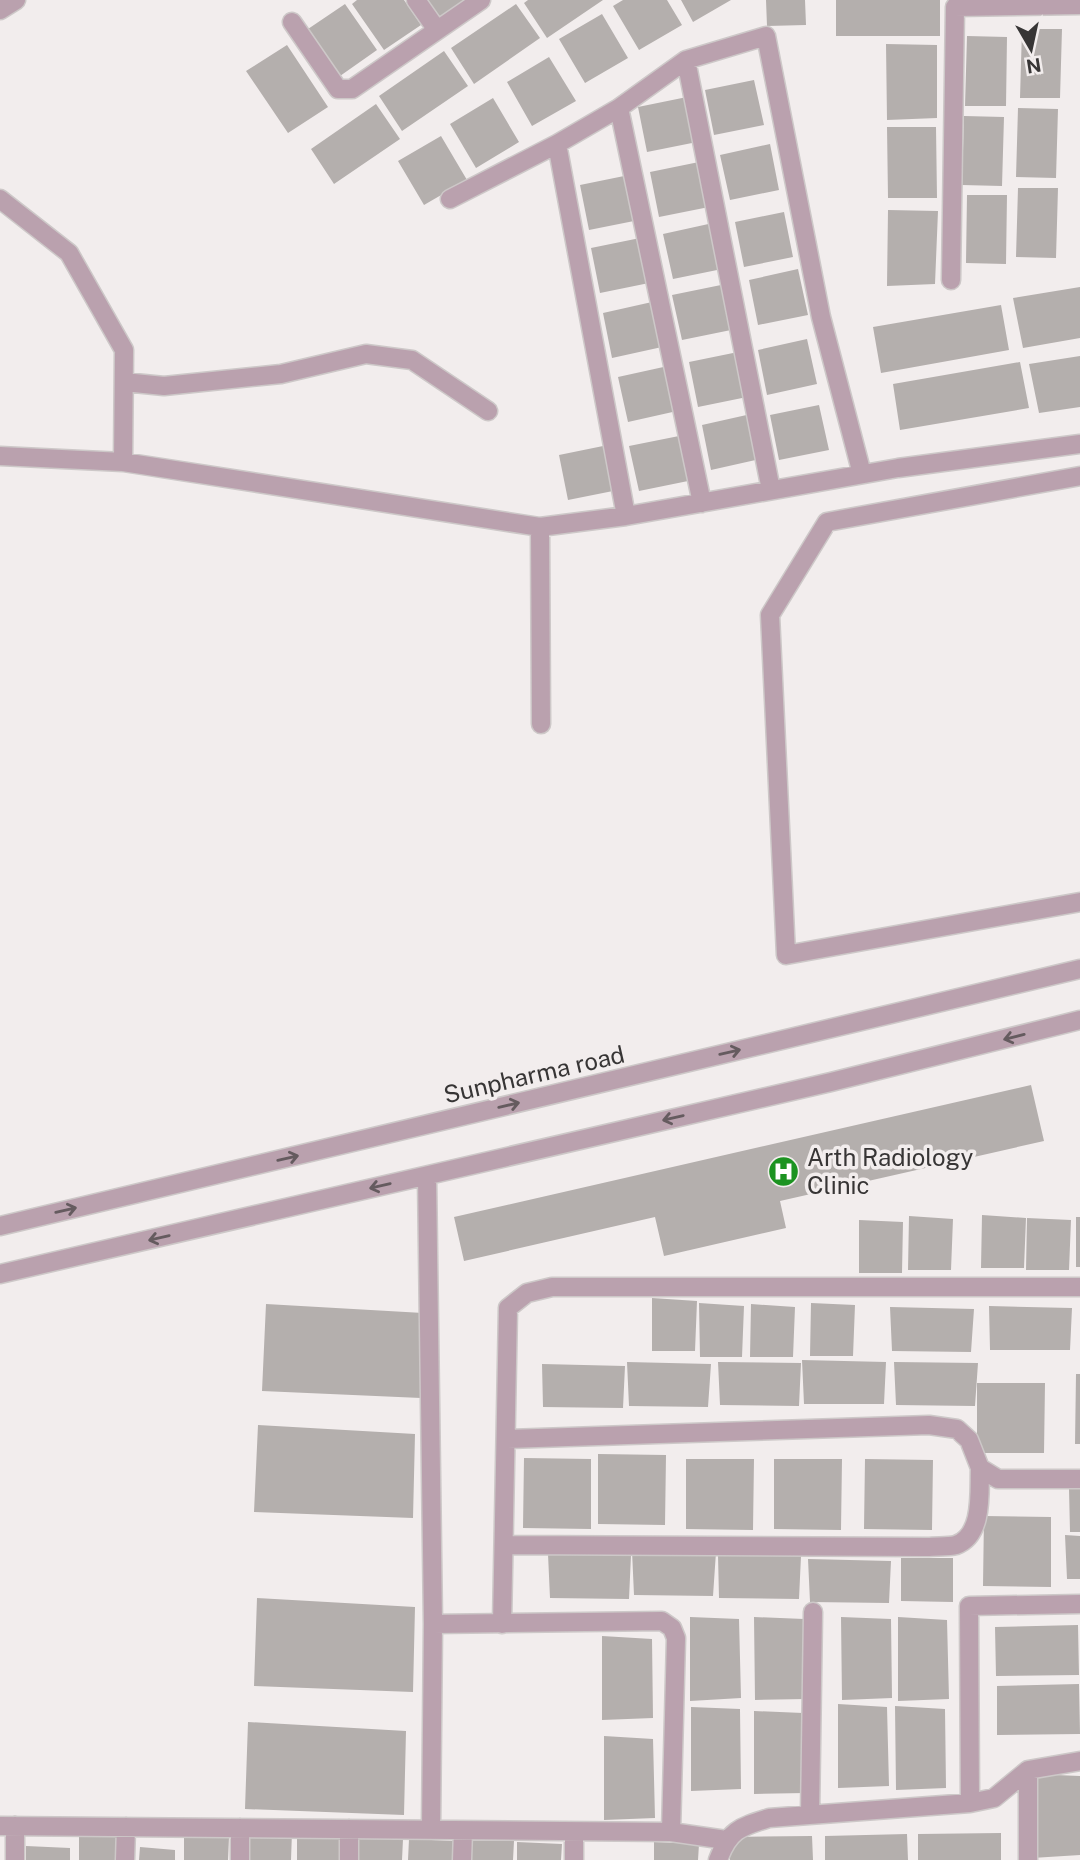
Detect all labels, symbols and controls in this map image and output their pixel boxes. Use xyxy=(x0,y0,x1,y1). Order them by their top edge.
north arrow xyxy=(996,14,1066,84)
text: N xyxy=(1025,54,1043,78)
one-way arrow xyxy=(1003,1031,1026,1044)
street label: Sunpharma road xyxy=(441,1040,627,1108)
one-way arrow xyxy=(718,1045,741,1058)
one-way arrow xyxy=(497,1098,520,1111)
one-way arrow xyxy=(663,1113,685,1126)
place label: Arth Radiology Clinic xyxy=(807,1143,973,1199)
one-way arrow xyxy=(276,1150,299,1164)
hospital icon: Arth Radiology Clinic xyxy=(767,1154,801,1188)
one-way arrow xyxy=(369,1180,392,1194)
one-way arrow xyxy=(54,1203,77,1217)
one-way arrow xyxy=(148,1232,170,1245)

